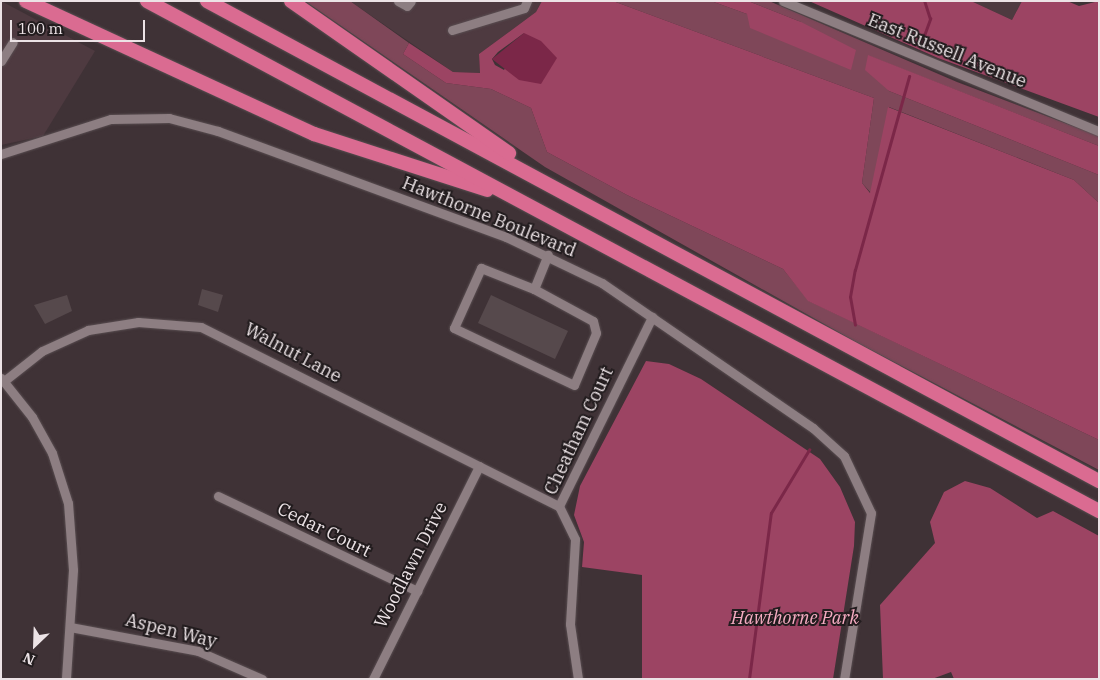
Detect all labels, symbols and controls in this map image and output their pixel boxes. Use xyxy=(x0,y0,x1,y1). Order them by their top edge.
street label: East Russell Avenue xyxy=(865,9,1029,93)
scale bar xyxy=(12,10,148,42)
text: 100 m xyxy=(18,19,63,38)
street label: Hawthorne Boulevard xyxy=(399,172,579,262)
street label: Walnut Lane xyxy=(241,318,345,388)
street label: Cheatham Court xyxy=(540,364,618,498)
street label: Cedar Court xyxy=(274,498,374,562)
street label: Woodlawn Drive xyxy=(370,498,452,632)
park label: Hawthorne Park xyxy=(731,607,859,629)
street label: Aspen Way xyxy=(123,609,219,653)
north arrow xyxy=(10,620,60,670)
text: N xyxy=(20,648,38,669)

